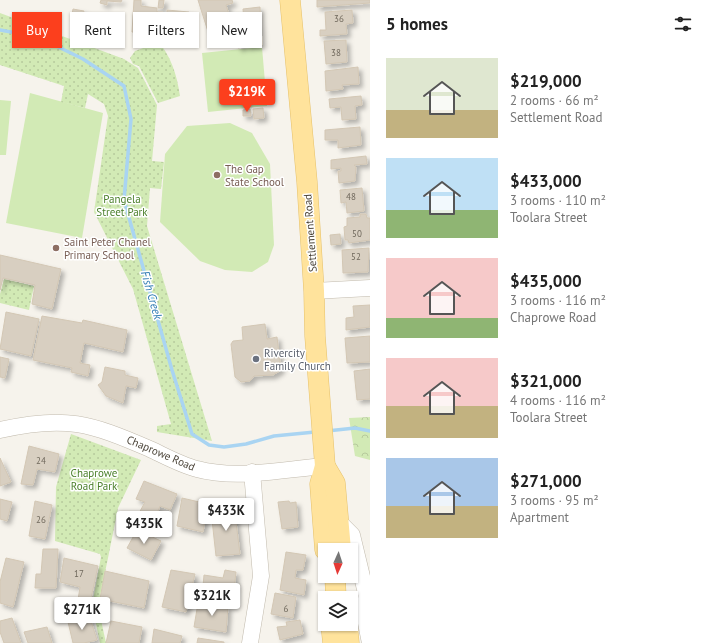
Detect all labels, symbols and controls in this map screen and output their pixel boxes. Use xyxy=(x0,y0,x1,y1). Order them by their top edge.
chip: Buy xyxy=(12,12,62,48)
chip: Rent xyxy=(70,12,125,48)
chip: Filters xyxy=(133,12,199,48)
chip: New xyxy=(207,12,262,48)
house number: 36 xyxy=(334,13,344,24)
text: 5 homes xyxy=(386,13,448,35)
icon: filters xyxy=(672,13,694,35)
house number: 38 xyxy=(331,47,341,58)
text: $219,000 xyxy=(510,70,582,92)
icon: home xyxy=(418,74,466,122)
pin: $219K xyxy=(219,79,275,113)
text: $219K xyxy=(228,83,266,100)
text: 2 rooms · 66 m² xyxy=(510,92,599,109)
text: Settlement Road xyxy=(510,109,602,126)
place label: The Gap State School xyxy=(225,162,285,189)
marker: The Gap State School xyxy=(212,170,222,180)
text: $433,000 xyxy=(510,170,582,192)
icon: home xyxy=(418,174,466,222)
house number: 48 xyxy=(346,191,356,202)
park label: Pangela Street Park xyxy=(96,192,148,219)
text: 3 rooms · 110 m² xyxy=(510,192,606,209)
street label: Settlement Road xyxy=(300,193,320,272)
text: Toolara Street xyxy=(510,209,587,226)
house number: 50 xyxy=(352,228,362,239)
place label: Saint Peter Chanel Primary School xyxy=(64,235,152,262)
marker: Saint Peter Chanel Primary School xyxy=(51,243,61,253)
house number: 52 xyxy=(351,251,361,262)
water label: Fish Creek xyxy=(138,269,166,322)
text: $435,000 xyxy=(510,270,582,292)
icon: home xyxy=(418,274,466,322)
text: 3 rooms · 116 m² xyxy=(510,292,606,309)
text: Chaprowe Road xyxy=(510,309,596,326)
place label: Rivercity Family Church xyxy=(264,346,331,373)
marker: Rivercity Family Church xyxy=(251,354,261,364)
text: $321,000 xyxy=(510,370,582,392)
icon: home xyxy=(418,374,466,422)
text: 4 rooms · 116 m² xyxy=(510,392,606,409)
text: Toolara Street xyxy=(510,409,587,426)
street label: Chaprowe Road xyxy=(125,432,197,474)
house number: 24 xyxy=(36,455,46,466)
park label: Chaprowe Road Park xyxy=(71,466,118,493)
text: $271,000 xyxy=(510,470,582,492)
icon: home xyxy=(418,474,466,522)
text: 3 rooms · 95 m² xyxy=(510,492,599,509)
pin: $433K xyxy=(198,498,254,532)
text: $433K xyxy=(207,502,245,519)
text: Apartment xyxy=(510,509,569,526)
pin: $435K xyxy=(116,511,172,545)
house number: 26 xyxy=(36,514,46,525)
text: $435K xyxy=(125,515,163,532)
north arrow xyxy=(318,543,358,583)
map controls xyxy=(318,543,358,631)
house number: 17 xyxy=(74,568,84,579)
pin: $321K xyxy=(184,583,240,617)
text: $321K xyxy=(193,587,231,604)
button: layers xyxy=(318,591,358,631)
pin: $271K xyxy=(54,597,110,631)
text: $271K xyxy=(63,601,101,618)
house number: 6 xyxy=(284,603,289,614)

